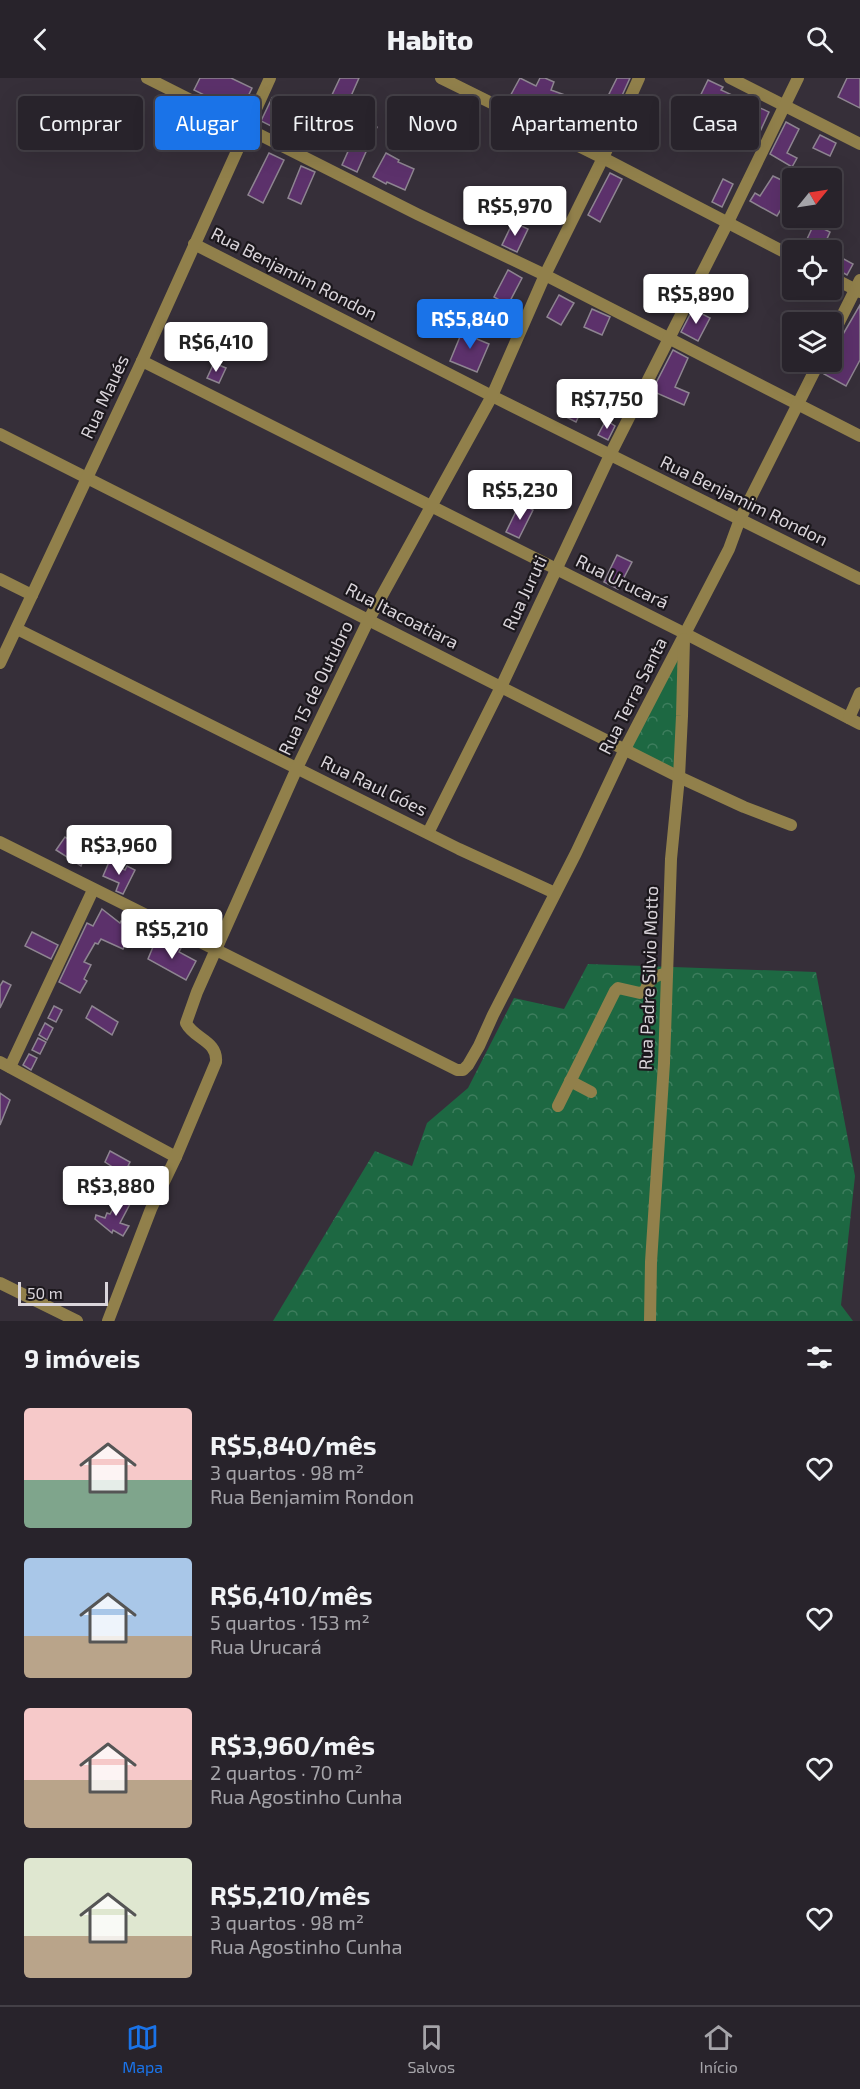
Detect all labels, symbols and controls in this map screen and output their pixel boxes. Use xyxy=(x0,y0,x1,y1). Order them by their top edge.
icon: back xyxy=(24,23,57,56)
text: Habito xyxy=(387,23,473,55)
icon: search xyxy=(803,23,836,56)
chip: Comprar xyxy=(18,96,143,150)
chip: Alugar xyxy=(155,96,260,150)
chip: Filtros xyxy=(272,96,375,150)
chip: Novo xyxy=(387,96,479,150)
chip: Apartamento xyxy=(491,96,659,150)
chip: Casa xyxy=(671,96,759,150)
north arrow xyxy=(782,168,842,228)
map controls xyxy=(782,168,842,372)
pin: R$5,970 xyxy=(460,186,570,237)
text: R$5,970 xyxy=(477,193,553,217)
street label: Rua Benjamim Rondon xyxy=(208,222,381,325)
button: locate xyxy=(782,240,842,300)
pin: R$5,890 xyxy=(641,274,751,325)
text: R$5,890 xyxy=(657,281,735,305)
pin: R$5,840 xyxy=(415,299,525,350)
text: R$5,840 xyxy=(431,306,509,330)
button: layers xyxy=(782,312,842,372)
pin: R$6,410 xyxy=(161,322,271,373)
text: R$6,410 xyxy=(178,329,254,353)
street label: Rua Maués xyxy=(75,351,133,442)
pin: R$7,750 xyxy=(552,379,662,430)
text: R$7,750 xyxy=(571,386,643,410)
street label: Rua Benjamim Rondon xyxy=(657,450,832,550)
pin: R$5,230 xyxy=(465,470,575,521)
text: R$5,230 xyxy=(482,477,558,501)
street label: Rua Urucará xyxy=(572,549,672,613)
street label: Rua Juruti xyxy=(497,552,551,634)
street label: Rua Itacoatiara xyxy=(342,577,463,653)
street label: Rua 15 de Outubro xyxy=(273,617,357,758)
street label: Rua Terra Santa xyxy=(593,633,671,758)
street label: Rua Raul Góes xyxy=(318,750,431,820)
pin: R$3,960 xyxy=(64,825,174,876)
text: R$3,960 xyxy=(81,832,157,856)
street label: Rua Padre Silvio Motto xyxy=(634,885,662,1070)
pin: R$5,210 xyxy=(117,909,227,960)
text: R$5,210 xyxy=(135,916,209,940)
pin: R$3,880 xyxy=(61,1166,171,1217)
text: R$3,880 xyxy=(77,1173,155,1197)
scale bar xyxy=(18,1279,108,1306)
text: 50 m xyxy=(27,1283,63,1302)
icon: filters xyxy=(803,1341,836,1374)
text: 9 imóveis xyxy=(24,1342,140,1373)
text: R$5,840/mês xyxy=(210,1429,377,1460)
icon: home xyxy=(72,1432,144,1504)
icon: heart xyxy=(803,1452,836,1485)
text: 3 quartos · 98 m² xyxy=(210,1460,364,1484)
text: Rua Benjamim Rondon xyxy=(210,1484,414,1508)
text: R$6,410/mês xyxy=(210,1579,373,1610)
icon: home xyxy=(72,1582,144,1654)
icon: heart xyxy=(803,1602,836,1635)
text: 5 quartos · 153 m² xyxy=(210,1610,370,1634)
text: Rua Urucará xyxy=(210,1634,322,1658)
text: R$3,960/mês xyxy=(210,1729,375,1760)
icon: home xyxy=(72,1732,144,1804)
icon: heart xyxy=(803,1752,836,1785)
text: 2 quartos · 70 m² xyxy=(210,1760,363,1784)
text: Rua Agostinho Cunha xyxy=(210,1784,402,1808)
text: R$5,210/mês xyxy=(210,1879,370,1910)
icon: home xyxy=(72,1882,144,1954)
icon: heart xyxy=(803,1902,836,1935)
text: 3 quartos · 98 m² xyxy=(210,1910,364,1934)
text: Rua Agostinho Cunha xyxy=(210,1934,402,1958)
tab: Mapa xyxy=(122,2021,163,2076)
tab: Salvos xyxy=(407,2021,455,2076)
tab: Início xyxy=(699,2021,738,2076)

